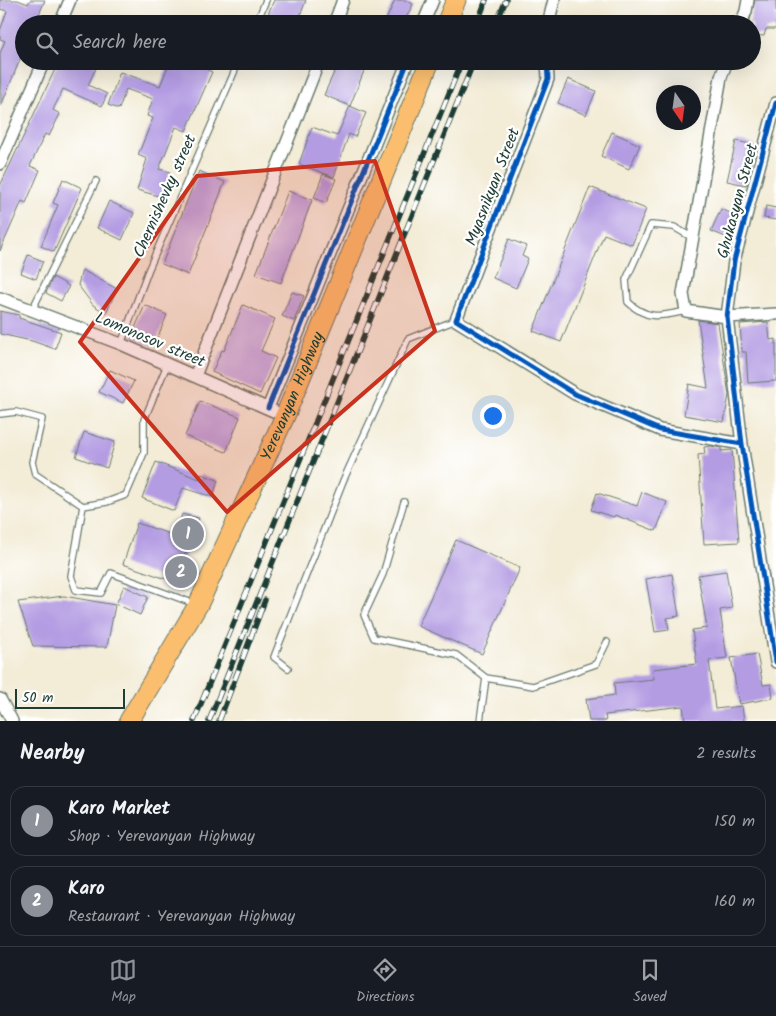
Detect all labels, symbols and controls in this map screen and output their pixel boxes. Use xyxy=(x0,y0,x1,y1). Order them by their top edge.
search box xyxy=(15,15,761,70)
text: Search here xyxy=(73,28,167,58)
icon: search xyxy=(33,29,61,57)
north arrow xyxy=(656,85,701,130)
street label: Myasnikyan Street xyxy=(459,124,527,250)
street label: Chernishevky street xyxy=(127,130,204,262)
street label: Ghukasyan Street xyxy=(711,140,766,261)
street label: Lomonosov street xyxy=(91,305,210,375)
street label: Yerevanyan Highway xyxy=(254,327,331,465)
your location xyxy=(480,403,506,429)
pin: 1 xyxy=(172,515,204,553)
pin: 2 xyxy=(165,553,197,591)
scale bar xyxy=(15,686,125,709)
text: 50 m xyxy=(22,687,53,709)
text: Nearby xyxy=(20,737,85,770)
text: 2 results xyxy=(696,741,756,766)
text: Karo Market xyxy=(68,794,170,824)
text: 1 xyxy=(35,809,39,834)
text: 150 m xyxy=(714,809,755,834)
text: Shop · Yerevanyan Highway xyxy=(68,824,255,849)
text: Karo xyxy=(68,874,105,904)
text: 2 xyxy=(32,889,42,914)
text: 160 m xyxy=(714,889,755,914)
text: Restaurant · Yerevanyan Highway xyxy=(68,904,295,929)
tab: Map xyxy=(109,956,137,1008)
tab: Directions xyxy=(356,956,414,1008)
tab: Saved xyxy=(633,956,667,1008)

